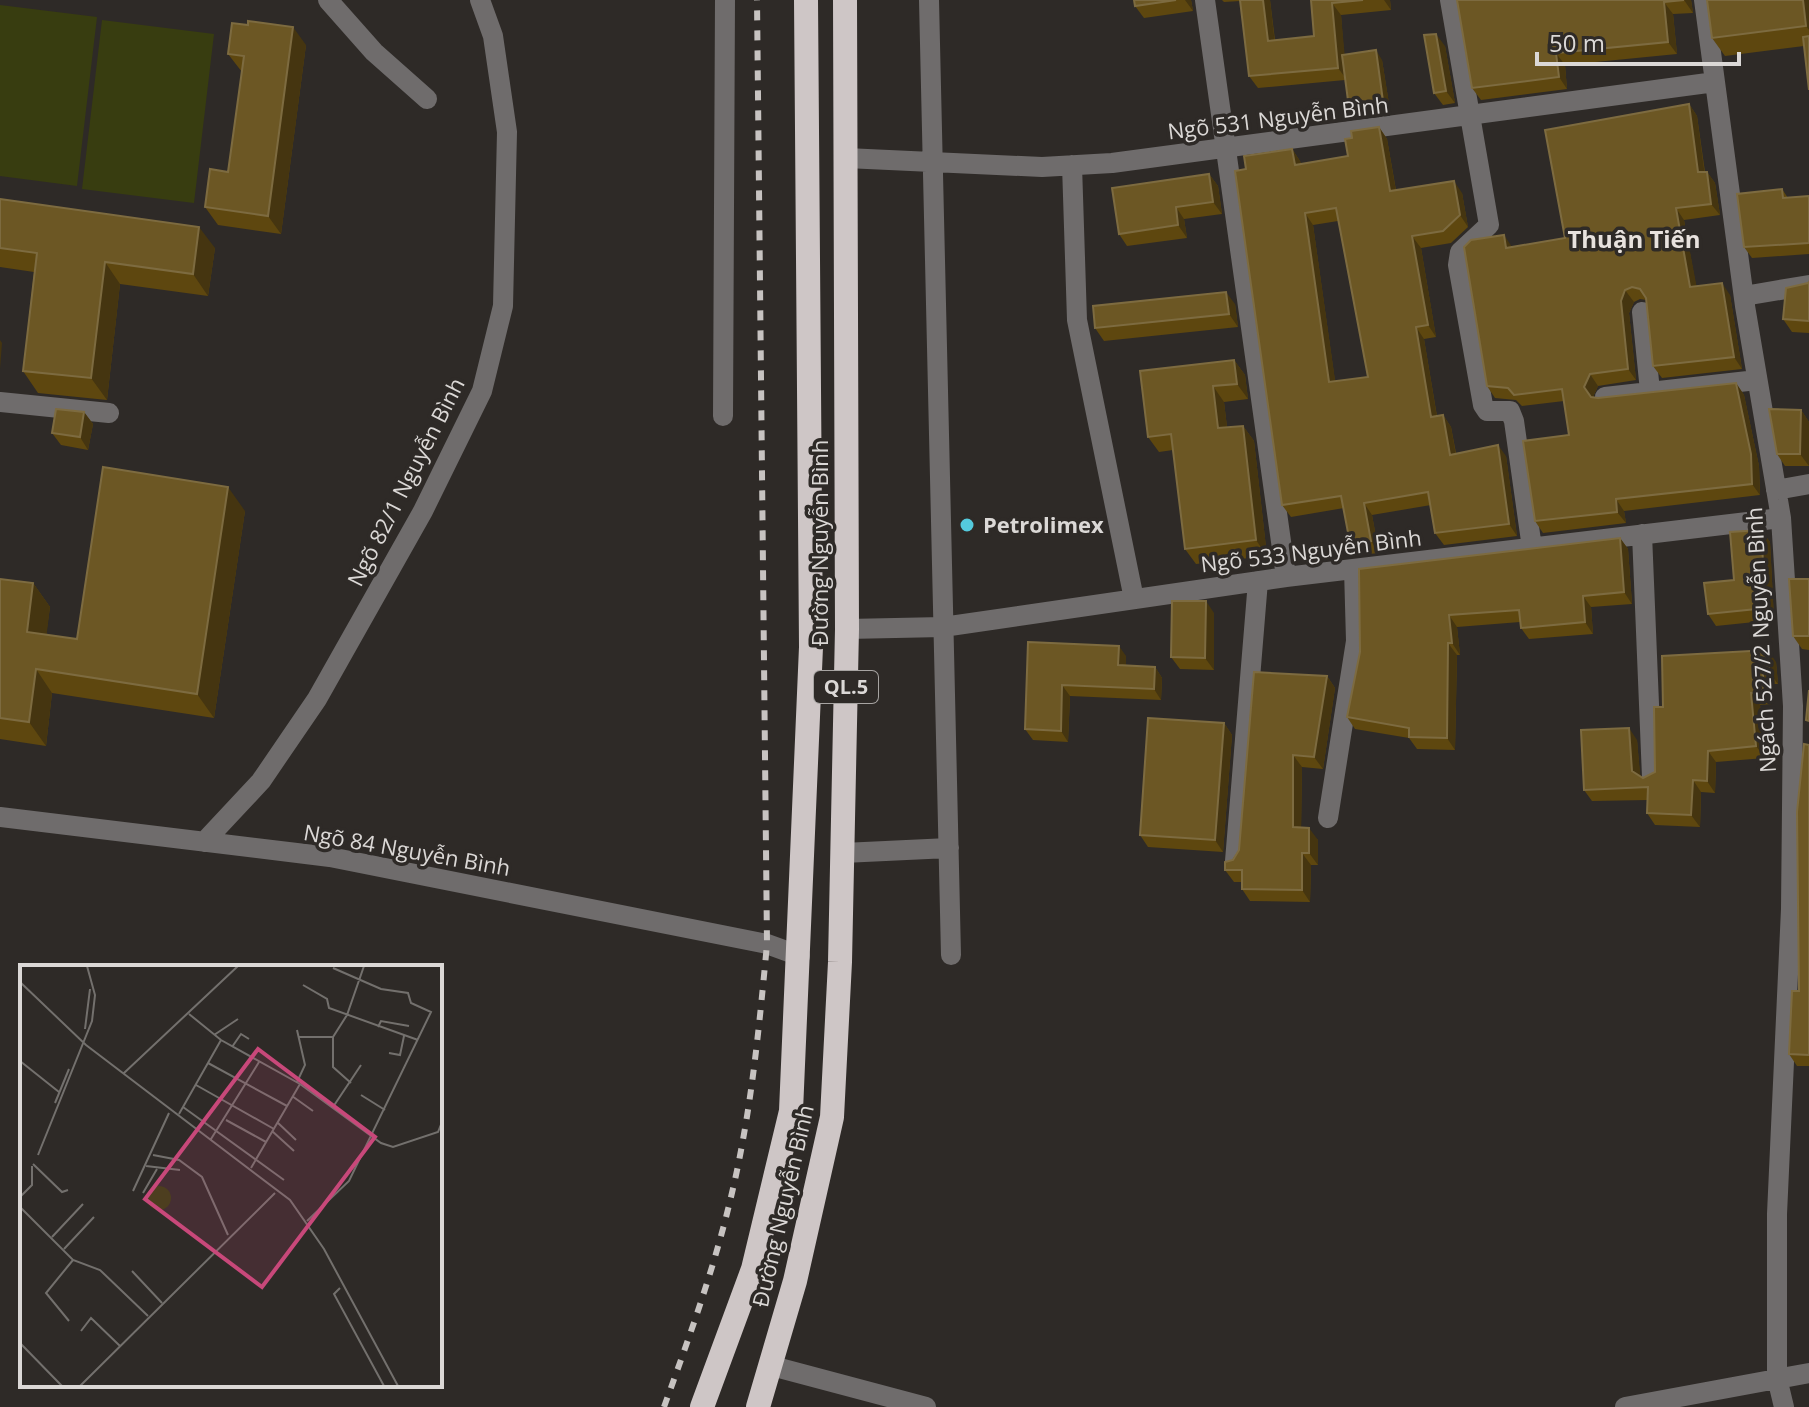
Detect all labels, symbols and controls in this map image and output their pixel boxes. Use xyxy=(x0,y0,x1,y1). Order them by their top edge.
scale bar xyxy=(1537,16,1739,66)
text: 50 m xyxy=(1549,26,1605,59)
street label: Ngõ 531 Nguyễn Bình xyxy=(1166,89,1390,145)
district label: Thuận Tiến xyxy=(1567,222,1701,255)
street label: Ngõ 82/1 Nguyễn Bình xyxy=(339,372,471,591)
street label: Đường Nguyễn Bình xyxy=(804,440,834,646)
street label: Ngách 527/2 Nguyễn Bình xyxy=(1738,506,1782,774)
place label: Petrolimex xyxy=(983,509,1104,539)
marker: Petrolimex xyxy=(958,516,976,534)
street label: Ngõ 533 Nguyễn Bình xyxy=(1199,522,1423,578)
road number: QL.5 xyxy=(814,671,878,703)
street label: Ngõ 84 Nguyễn Bình xyxy=(301,816,513,882)
inset map xyxy=(20,965,442,1387)
street label: Đường Nguyễn Bình xyxy=(744,1102,820,1310)

